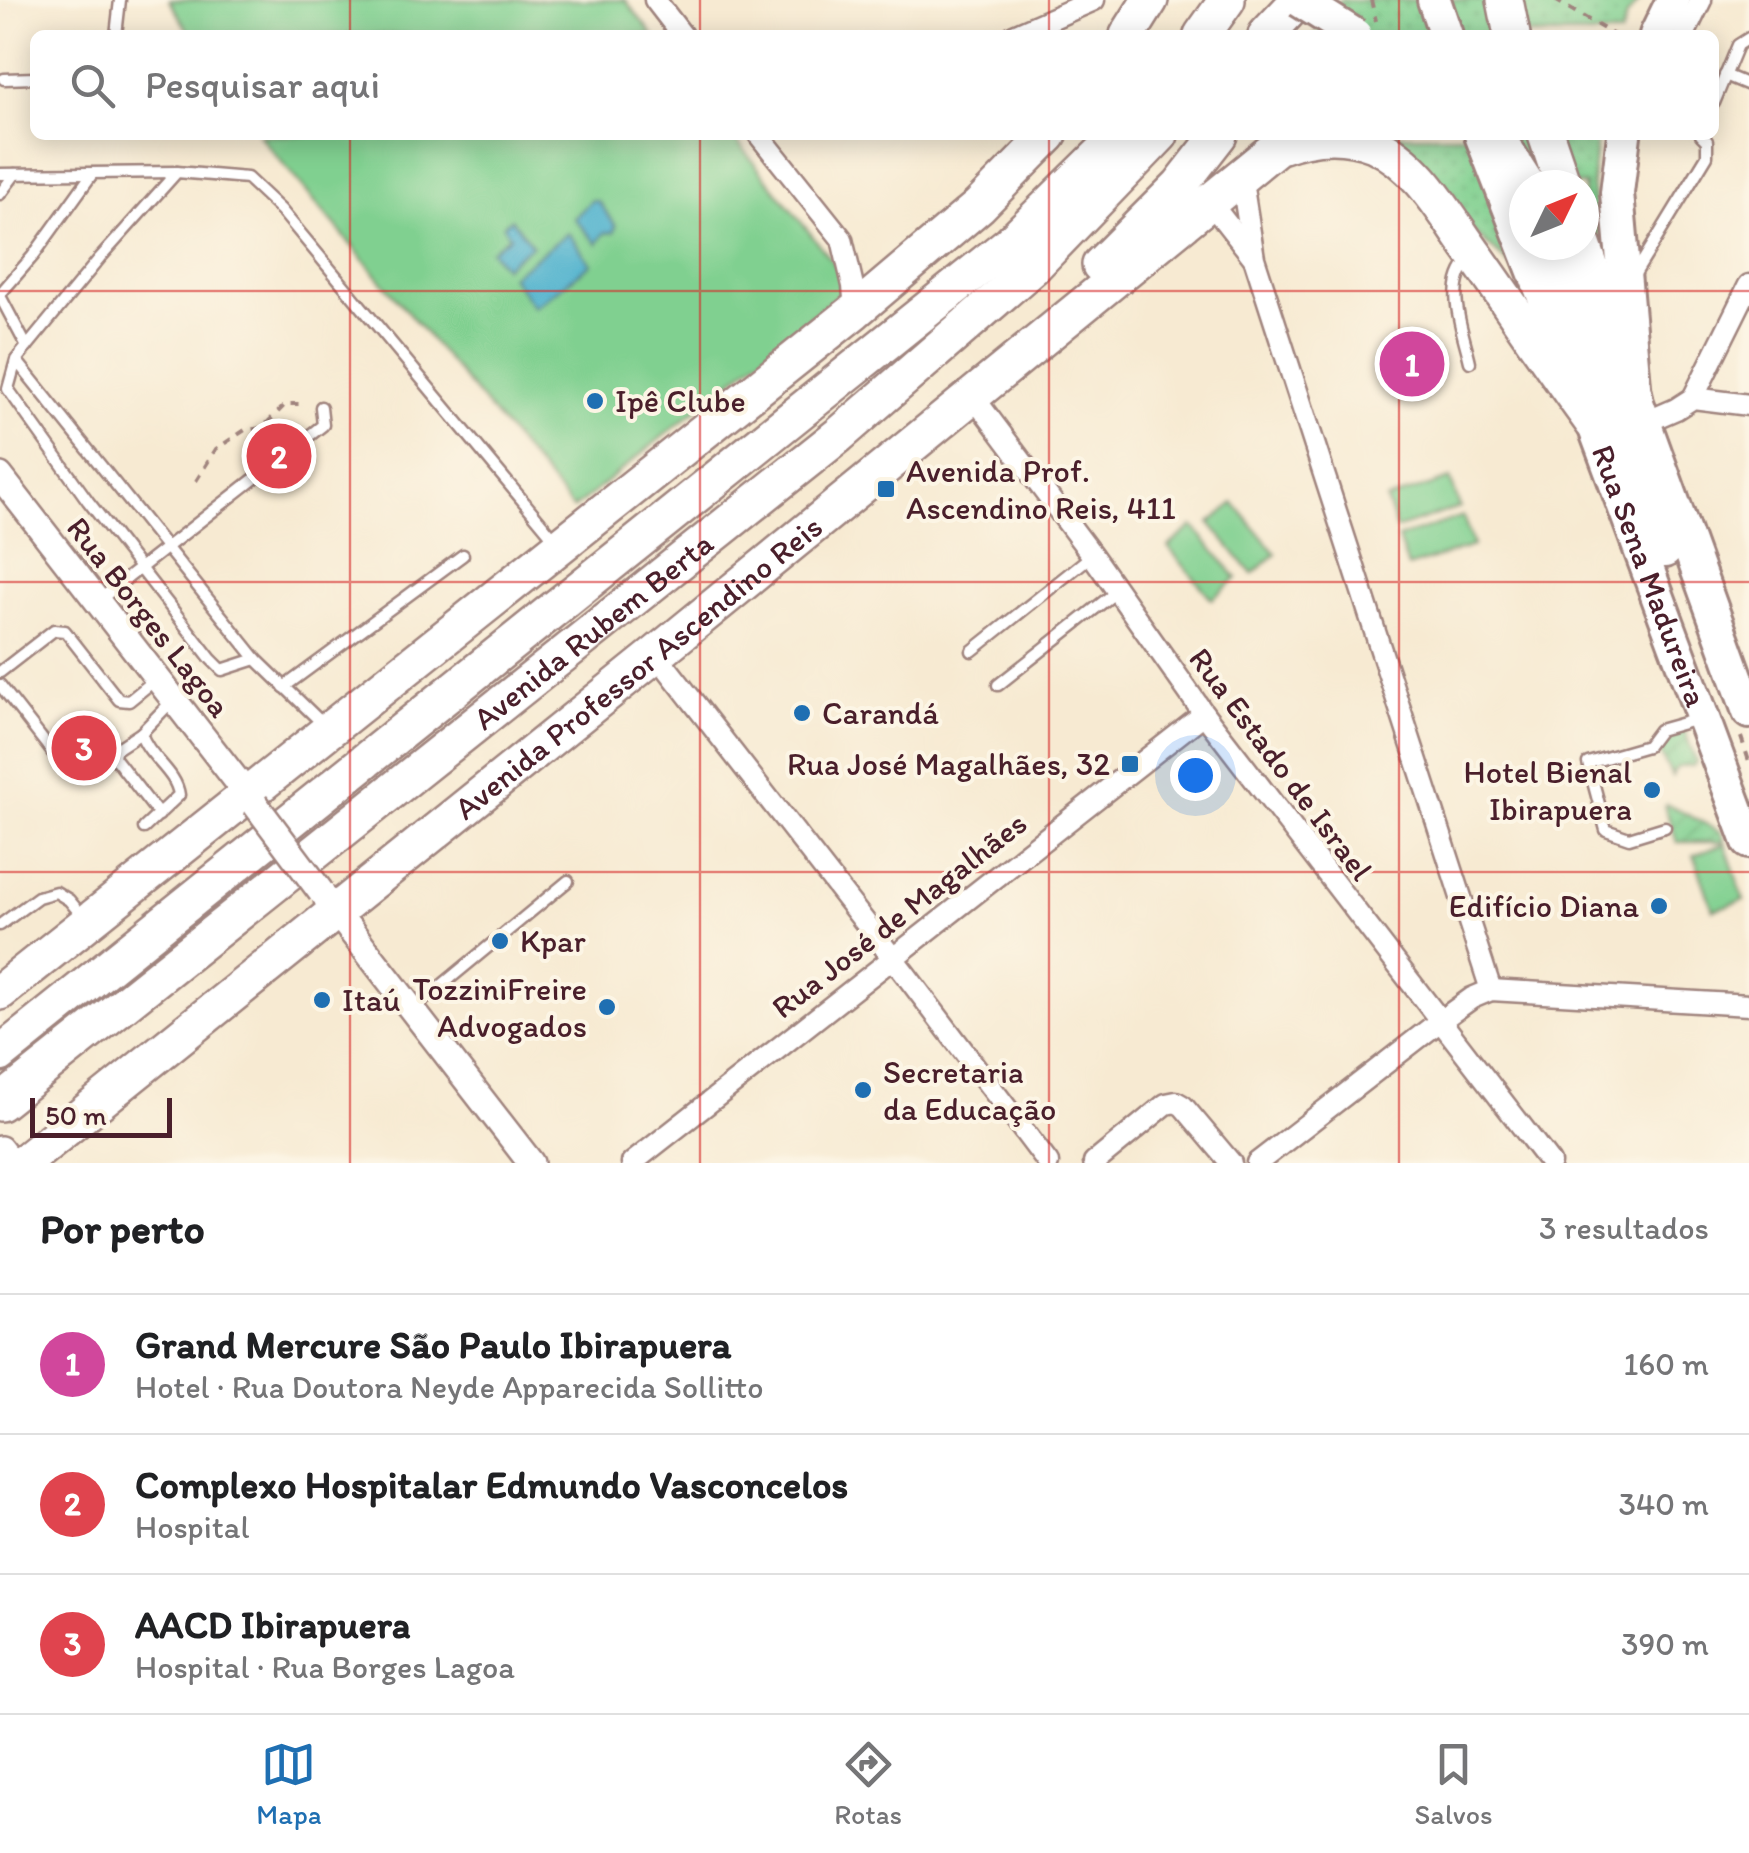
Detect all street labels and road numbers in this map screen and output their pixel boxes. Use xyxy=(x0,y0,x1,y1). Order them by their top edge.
street label: Rua Sena Madureira xyxy=(1584,440,1716,712)
street label: Avenida Professor Ascendino Reis xyxy=(447,507,830,827)
street label: Rua Borges Lagoa xyxy=(59,509,239,725)
street label: Avenida Rubem Berta xyxy=(466,524,721,738)
street label: Rua Estado de Israel xyxy=(1181,640,1381,888)
street label: Rua José de Magalhães xyxy=(764,804,1034,1026)

